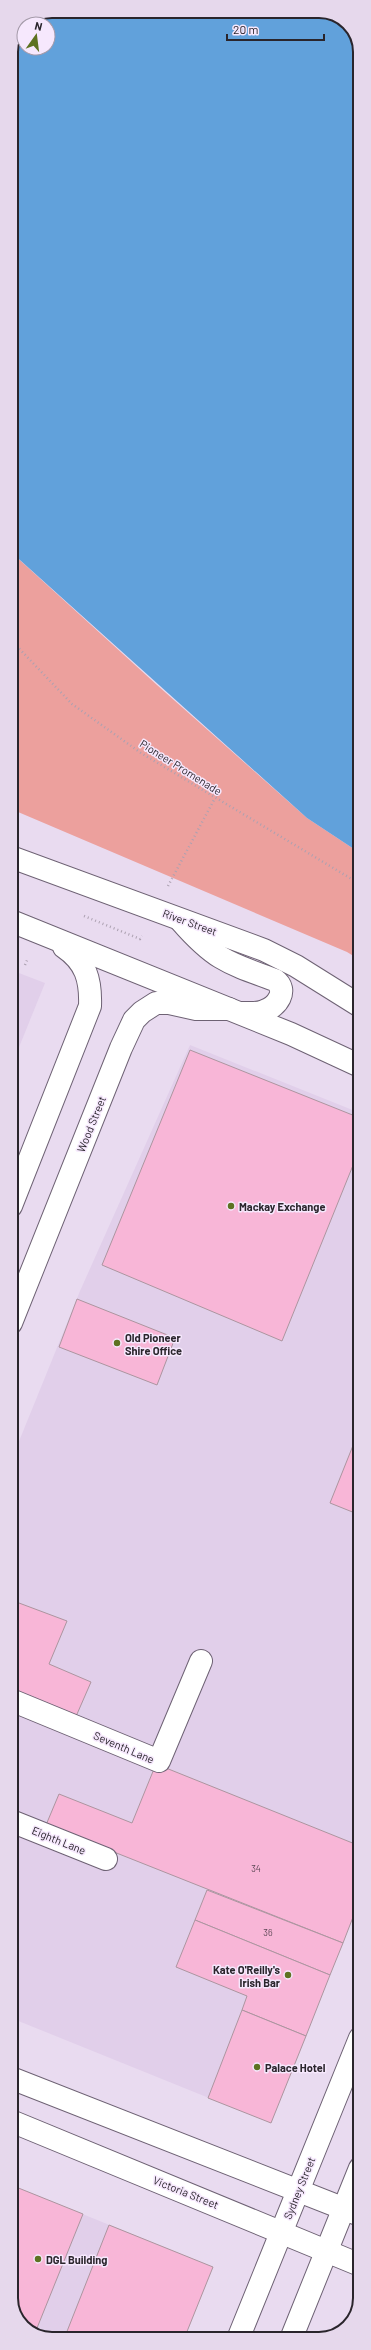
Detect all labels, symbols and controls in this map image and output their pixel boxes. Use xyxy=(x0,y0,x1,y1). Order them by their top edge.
north arrow xyxy=(16,16,56,56)
scale bar xyxy=(227,16,324,42)
text: N xyxy=(33,19,44,33)
text: 20 m xyxy=(233,22,259,36)
street label: Pioneer Promenade xyxy=(138,737,224,797)
street label: River Street xyxy=(161,906,219,938)
street label: Wood Street xyxy=(74,1094,108,1154)
place label: Mackay Exchange xyxy=(239,1200,325,1213)
marker: Mackay Exchange xyxy=(226,1201,236,1211)
place label: Old Pioneer Shire Office xyxy=(125,1331,182,1357)
marker: Old Pioneer Shire Office xyxy=(112,1338,122,1348)
street label: Seventh Lane xyxy=(92,1728,156,1766)
street label: Eighth Lane xyxy=(30,1823,88,1857)
house number: 34 xyxy=(251,1863,261,1874)
house number: 36 xyxy=(263,1927,273,1938)
place label: Kate O'Reilly's Irish Bar xyxy=(213,1963,281,1989)
marker: Kate O'Reilly's Irish Bar xyxy=(283,1970,293,1980)
place label: Palace Hotel xyxy=(265,2061,326,2074)
marker: Palace Hotel xyxy=(252,2062,262,2072)
street label: Sydney Street xyxy=(281,2155,317,2221)
street label: Victoria Street xyxy=(151,2173,221,2211)
place label: DGL Building xyxy=(46,2253,107,2266)
marker: DGL Building xyxy=(33,2254,43,2264)

